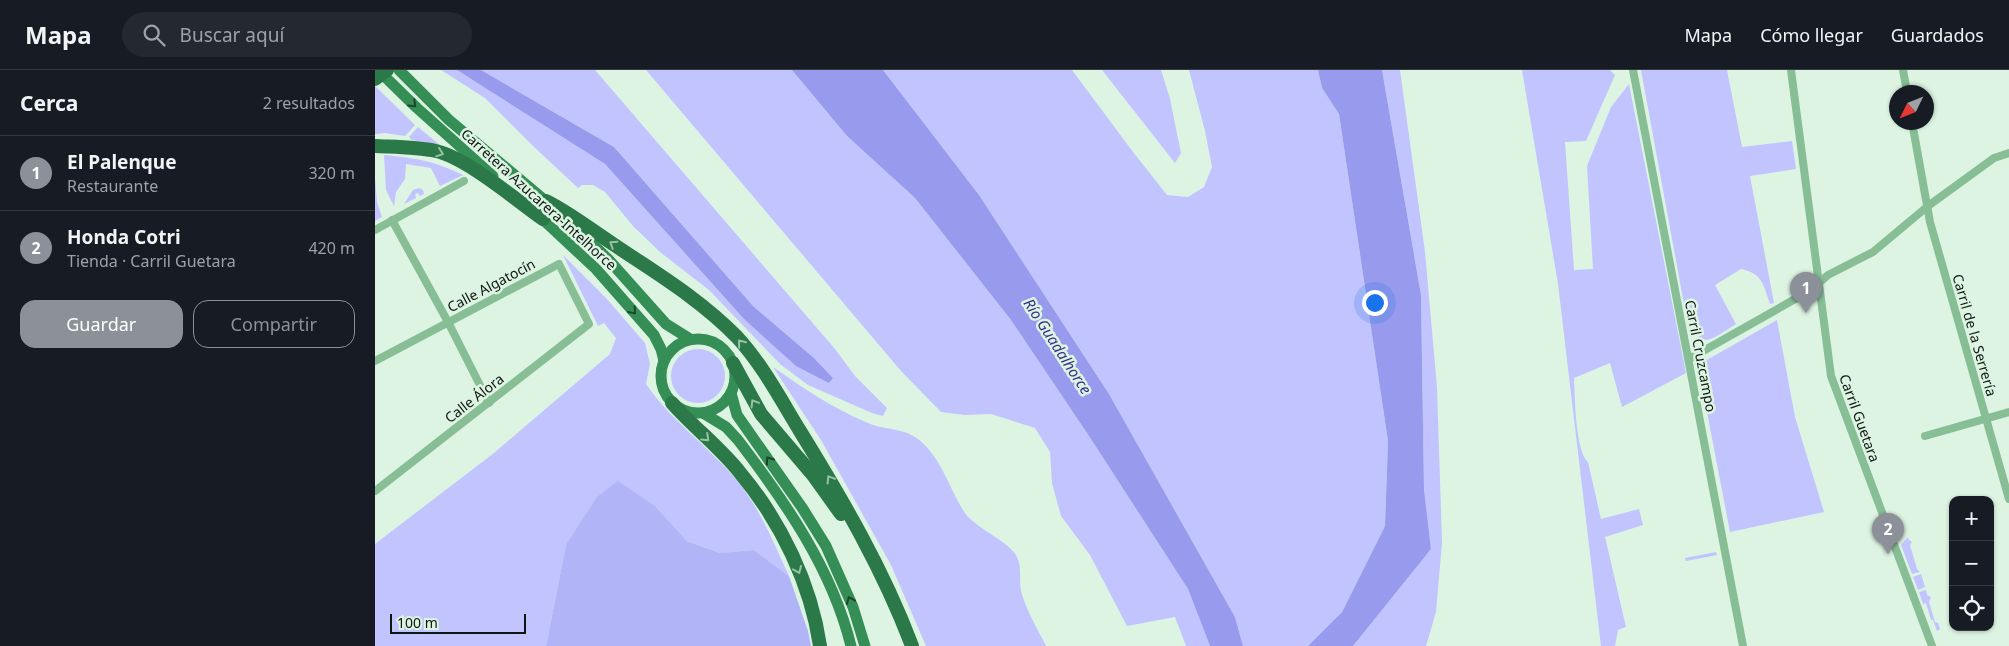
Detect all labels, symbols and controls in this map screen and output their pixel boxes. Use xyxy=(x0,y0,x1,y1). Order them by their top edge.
search box xyxy=(122,12,472,57)
text: Mapa xyxy=(25,18,92,51)
icon: search xyxy=(140,21,168,49)
text: Buscar aquí xyxy=(180,22,284,48)
text: Mapa xyxy=(1685,23,1732,47)
text: Cómo llegar xyxy=(1760,23,1863,47)
text: Guardados xyxy=(1891,23,1984,47)
north arrow xyxy=(1889,85,1934,130)
text: Cerca xyxy=(20,89,78,117)
text: 2 resultados xyxy=(263,92,355,114)
one-way arrow xyxy=(407,98,416,107)
street label: Carretera Azucarera-Intelhorce xyxy=(457,124,621,274)
one-way arrow xyxy=(436,148,444,158)
text: El Palenque xyxy=(67,149,176,175)
text: 1 xyxy=(31,162,41,184)
text: 320 m xyxy=(308,162,355,184)
text: Restaurante xyxy=(67,175,158,197)
text: Honda Cotri xyxy=(67,224,181,250)
text: 2 xyxy=(31,237,41,259)
text: 420 m xyxy=(308,237,355,259)
one-way arrow xyxy=(610,241,619,250)
text: Tienda · Carril Guetara xyxy=(67,250,236,272)
street label: Calle Algatocín xyxy=(444,254,538,316)
pin: 1 xyxy=(1790,272,1822,313)
street label: Carril de la Serrería xyxy=(1948,272,2002,398)
your location xyxy=(1362,290,1388,316)
water label: Río Guadalhorce xyxy=(1020,294,1097,398)
street label: Carril Cruzcampo xyxy=(1681,298,1721,414)
button: Guardar xyxy=(20,300,183,348)
button: Compartir xyxy=(193,300,355,348)
one-way arrow xyxy=(628,305,637,314)
one-way arrow xyxy=(739,340,747,349)
street label: Calle Álora xyxy=(441,369,507,427)
street label: Carril Guetara xyxy=(1835,371,1885,465)
one-way arrow xyxy=(751,400,761,409)
one-way arrow xyxy=(701,432,710,441)
one-way arrow xyxy=(766,457,774,466)
one-way arrow xyxy=(827,475,836,485)
map controls xyxy=(1949,496,1994,631)
button: + xyxy=(1949,496,1994,541)
pin: 2 xyxy=(1872,513,1904,554)
button: − xyxy=(1949,541,1994,586)
one-way arrow xyxy=(791,565,802,574)
button: locate xyxy=(1949,586,1994,631)
one-way arrow xyxy=(846,596,856,604)
scale bar xyxy=(390,611,526,634)
text: 100 m xyxy=(397,613,438,632)

